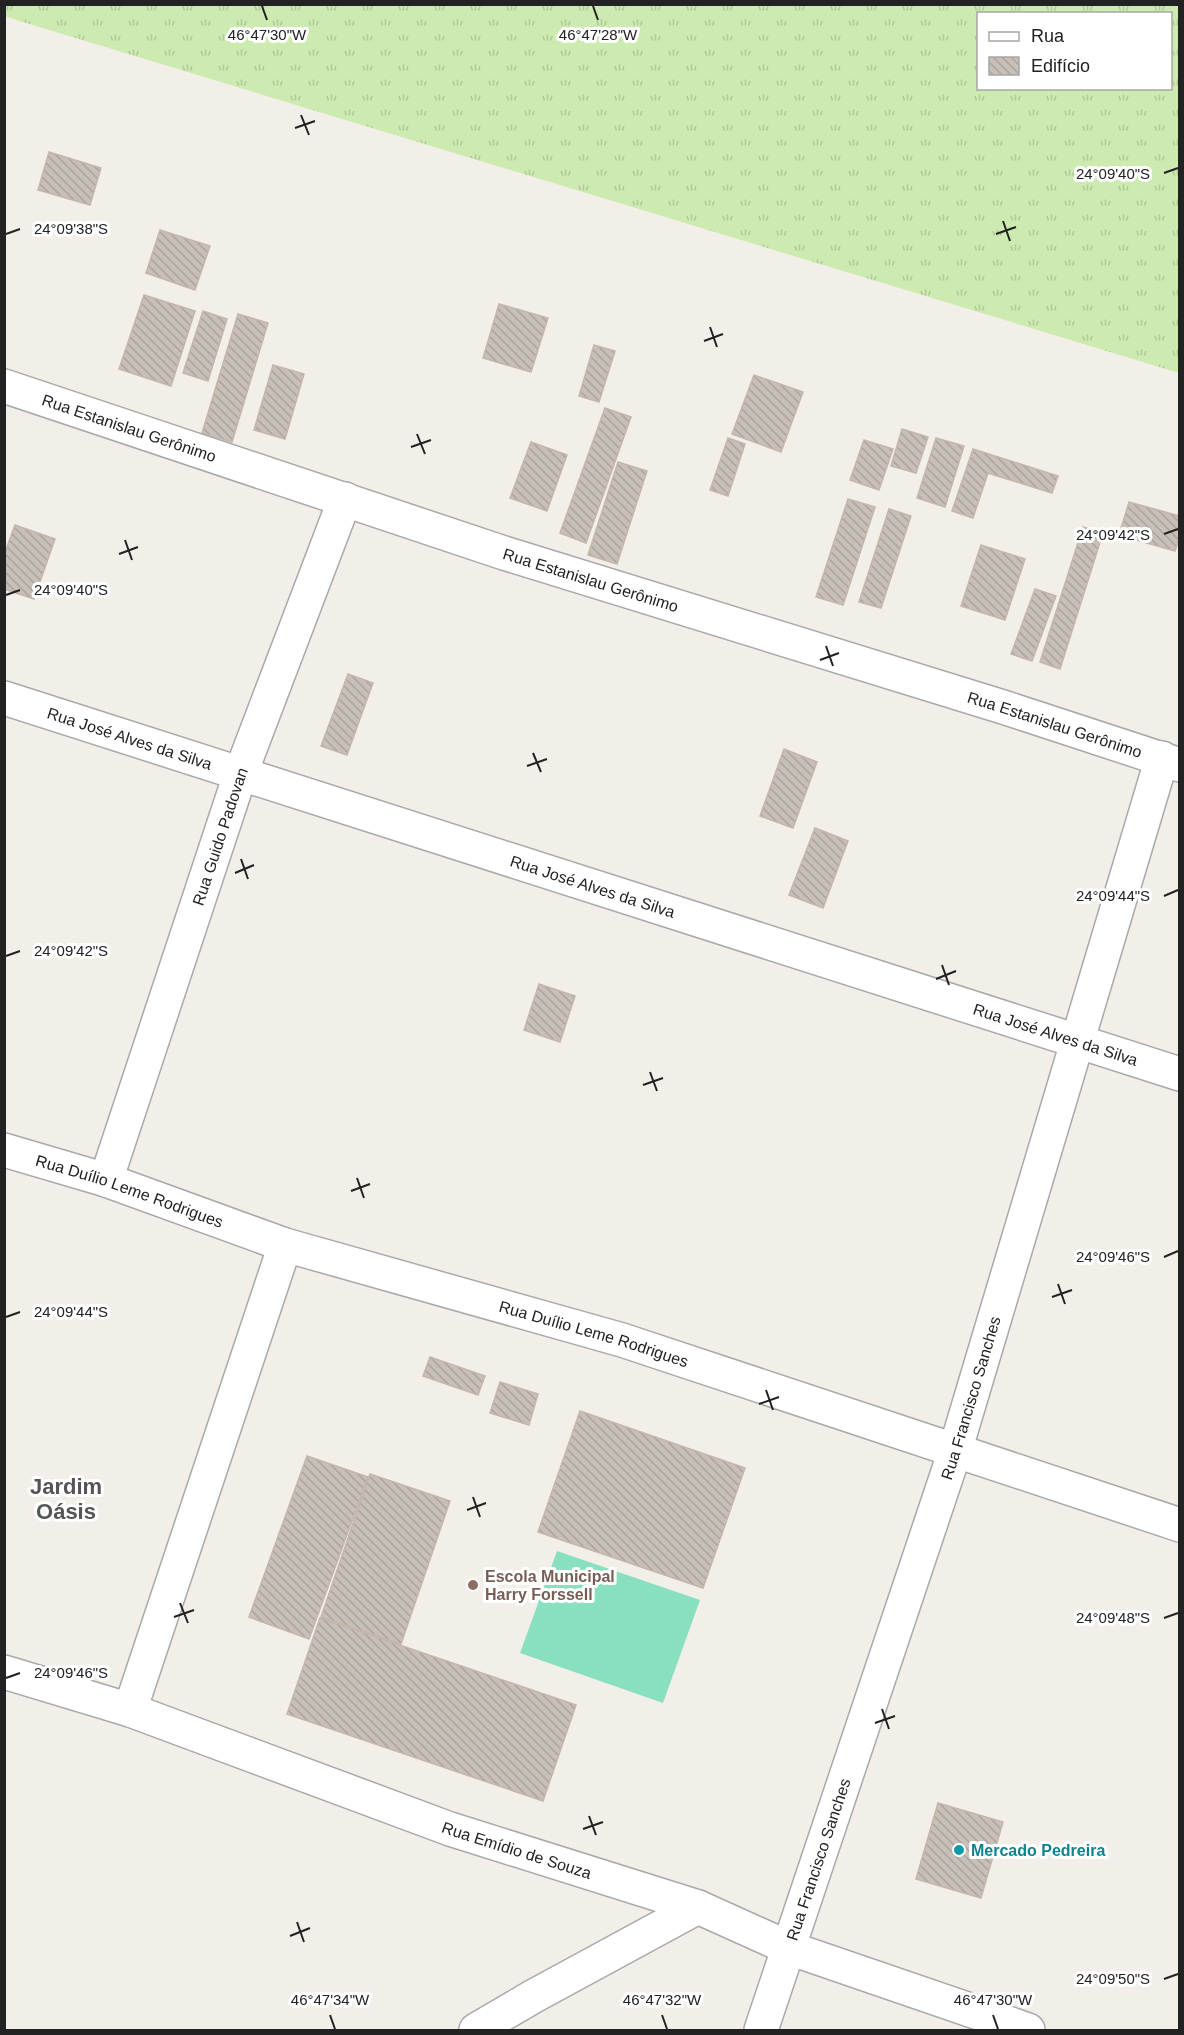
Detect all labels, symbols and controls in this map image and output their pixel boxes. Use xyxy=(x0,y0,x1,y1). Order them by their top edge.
legend xyxy=(977,12,1172,90)
text: 46°47'30"W xyxy=(228,26,307,43)
text: 46°47'28"W xyxy=(559,26,638,43)
text: Rua xyxy=(1031,26,1065,46)
text: Edifício xyxy=(1031,56,1090,76)
text: 24°09'40"S xyxy=(1076,165,1150,182)
text: 24°09'38"S xyxy=(34,220,108,237)
street label: Rua Estanislau Gerônimo xyxy=(40,391,219,465)
text: 24°09'42"S xyxy=(1076,526,1150,543)
street label: Rua Estanislau Gerônimo xyxy=(501,545,681,615)
text: 24°09'40"S xyxy=(34,581,108,598)
street label: Rua Estanislau Gerônimo xyxy=(966,688,1144,761)
street label: Rua José Alves da Silva xyxy=(45,704,214,772)
street label: Rua Guido Padovan xyxy=(189,765,251,907)
street label: Rua José Alves da Silva xyxy=(508,852,677,920)
text: 24°09'44"S xyxy=(1076,887,1150,904)
text: 24°09'42"S xyxy=(34,942,108,959)
street label: Rua José Alves da Silva xyxy=(971,1000,1140,1068)
street label: Rua Duílio Leme Rodrigues xyxy=(34,1151,225,1230)
text: 24°09'46"S xyxy=(1076,1248,1150,1265)
street label: Rua Duílio Leme Rodrigues xyxy=(497,1297,691,1370)
text: 24°09'44"S xyxy=(34,1303,108,1320)
street label: Rua Francisco Sanches xyxy=(938,1314,1003,1482)
district label: Jardim Oásis xyxy=(30,1474,102,1524)
place label: Escola Municipal Harry Forssell xyxy=(485,1568,615,1603)
marker: Escola Municipal Harry Forssell xyxy=(466,1578,480,1592)
text: 24°09'48"S xyxy=(1076,1609,1150,1626)
text: 24°09'46"S xyxy=(34,1664,108,1681)
street label: Rua Francisco Sanches xyxy=(783,1776,853,1943)
street label: Rua Emídio de Souza xyxy=(440,1818,594,1882)
place label: Mercado Pedreira xyxy=(971,1842,1105,1859)
marker: Mercado Pedreira xyxy=(952,1843,966,1857)
text: 24°09'50"S xyxy=(1076,1970,1150,1987)
text: 46°47'34"W xyxy=(291,1991,370,2008)
text: 46°47'32"W xyxy=(623,1991,702,2008)
text: 46°47'30"W xyxy=(954,1991,1033,2008)

